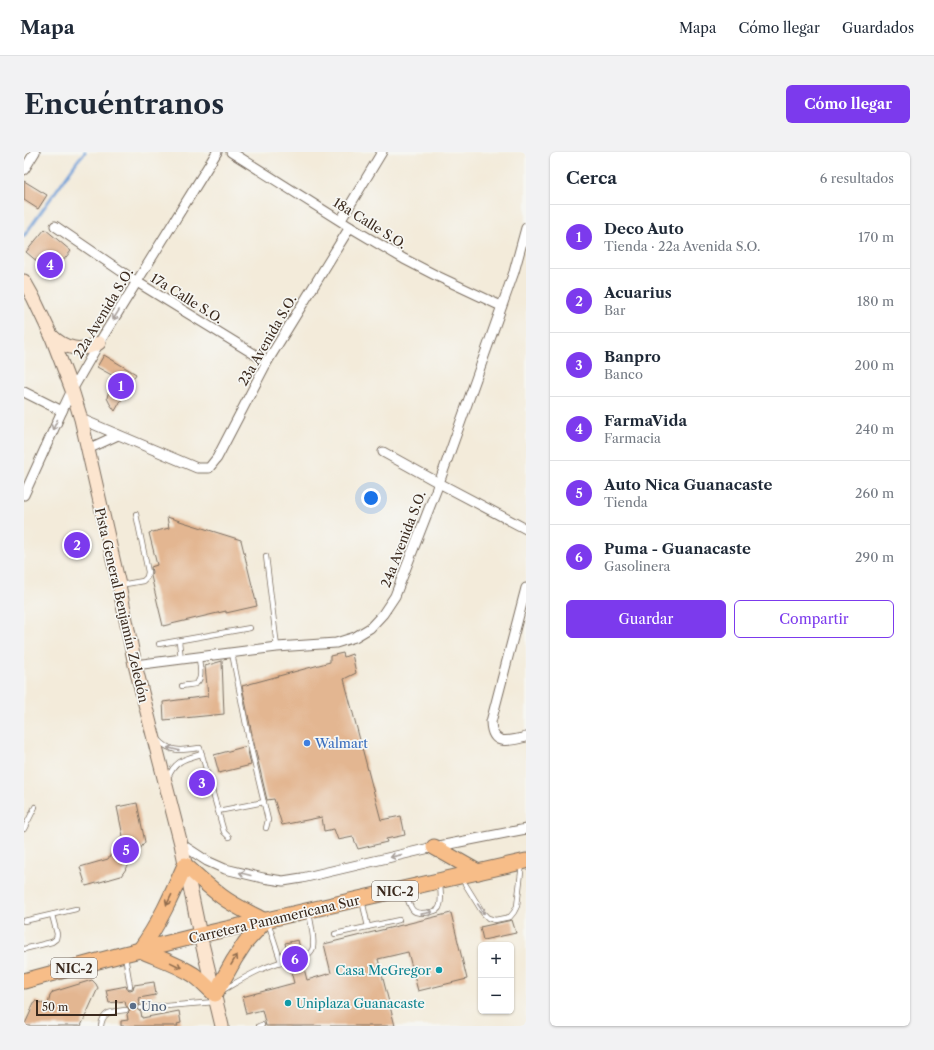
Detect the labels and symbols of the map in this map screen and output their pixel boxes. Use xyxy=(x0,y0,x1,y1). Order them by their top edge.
street label: 18a Calle S.O. xyxy=(330,194,410,252)
pin: 4 xyxy=(37,250,63,280)
street label: 22a Avenida S.O. xyxy=(70,265,136,361)
street label: 17a Calle S.O. xyxy=(148,269,226,327)
street label: 23a Avenida S.O. xyxy=(235,292,299,388)
one-way arrow xyxy=(112,309,120,321)
pin: 1 xyxy=(108,371,134,401)
one-way arrow xyxy=(51,419,59,431)
your location xyxy=(361,488,381,508)
street label: 24a Avenida S.O. xyxy=(377,488,429,590)
street label: Pista General Benjamín Zeledón xyxy=(92,506,152,704)
pin: 2 xyxy=(64,530,90,560)
place label: Walmart xyxy=(314,735,368,751)
marker: Walmart xyxy=(302,738,312,748)
one-way arrow xyxy=(167,744,180,752)
pin: 3 xyxy=(189,768,215,798)
pin: 5 xyxy=(113,835,139,865)
one-way arrow xyxy=(390,853,403,861)
one-way arrow xyxy=(239,869,252,877)
road number: NIC-2 xyxy=(372,881,418,901)
street label: Carretera Panamericana Sur xyxy=(187,891,361,946)
one-way arrow xyxy=(165,894,172,906)
one-way arrow xyxy=(477,903,485,914)
one-way arrow xyxy=(420,908,433,916)
pin: 6 xyxy=(282,944,308,974)
one-way arrow xyxy=(230,954,238,966)
road number: NIC-2 xyxy=(51,958,97,978)
one-way arrow xyxy=(169,962,181,969)
place label: Casa McGregor xyxy=(335,962,432,978)
marker: Casa McGregor xyxy=(434,965,444,975)
place label: Uniplaza Guanacaste xyxy=(296,995,425,1011)
scale bar xyxy=(36,998,117,1017)
place label: Uno xyxy=(141,998,167,1014)
marker: Uniplaza Guanacaste xyxy=(283,998,293,1008)
marker: Uno xyxy=(128,1001,138,1011)

